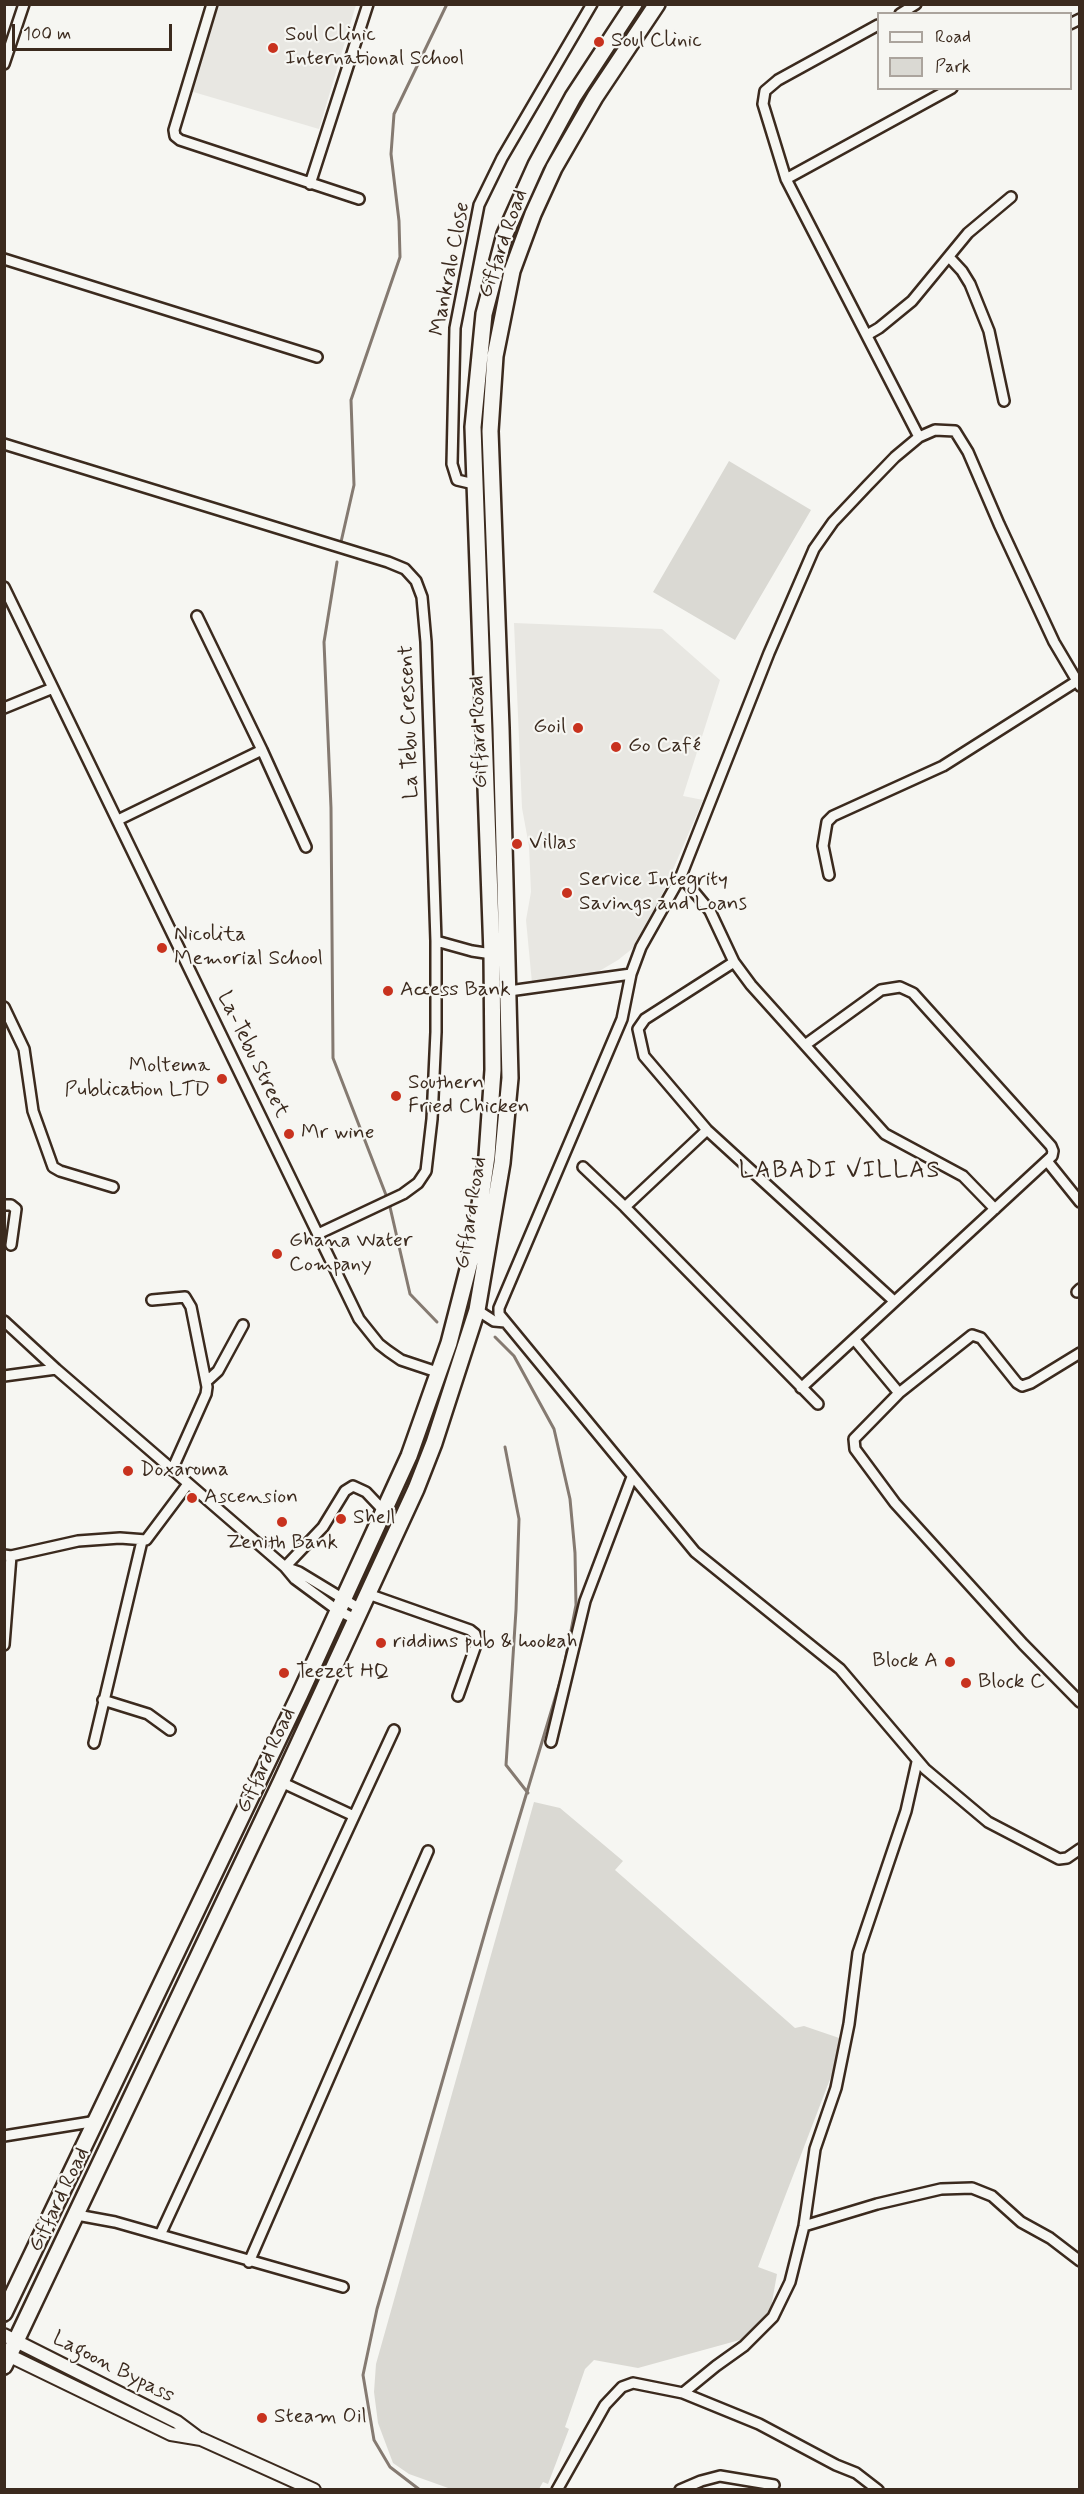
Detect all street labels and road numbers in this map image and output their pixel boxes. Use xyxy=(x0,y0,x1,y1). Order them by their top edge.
street label: Giffard Road xyxy=(474,187,534,301)
street label: Mankralo Close xyxy=(426,200,476,338)
street label: La Tebu Crescent xyxy=(395,645,425,799)
street label: Giffard Road xyxy=(465,675,495,789)
street label: La-Tebu Street xyxy=(211,988,293,1122)
street label: Giffard Road xyxy=(451,1155,493,1271)
street label: Giffard Road xyxy=(232,1704,302,1818)
street label: Giffard Road xyxy=(24,2144,96,2256)
street label: Lagoon Bypass xyxy=(48,2326,178,2410)

